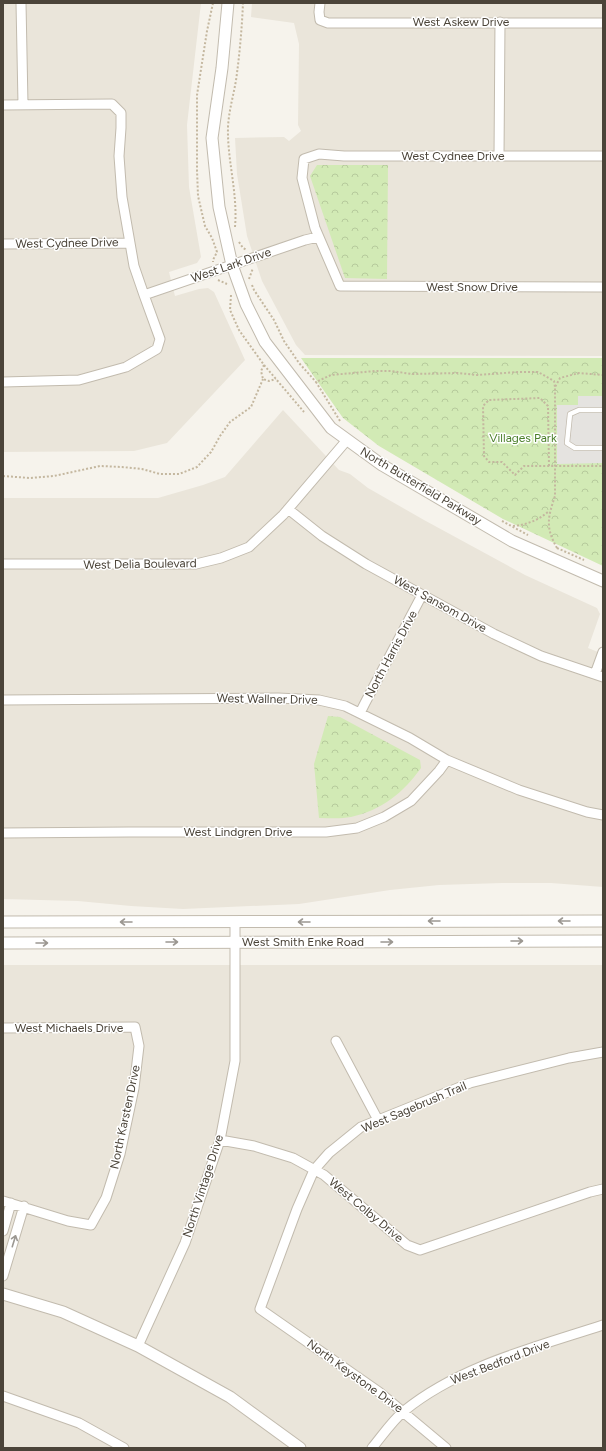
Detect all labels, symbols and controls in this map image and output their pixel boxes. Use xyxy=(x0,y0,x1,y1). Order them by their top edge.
street label: West Askew Drive xyxy=(413,15,510,29)
street label: West Cydnee Drive xyxy=(401,149,505,163)
street label: West Cydnee Drive xyxy=(15,235,119,251)
street label: West Lark Drive xyxy=(189,245,273,285)
street label: West Snow Drive xyxy=(426,280,518,294)
park label: Villages Park xyxy=(489,431,557,445)
street label: North Butterfield Parkway xyxy=(358,444,485,528)
street label: West Delia Boulevard xyxy=(83,556,197,572)
street label: West Sansom Drive xyxy=(391,573,489,636)
street label: North Harris Drive xyxy=(362,608,420,700)
street label: West Wallner Drive xyxy=(216,691,318,707)
street label: West Lindgren Drive xyxy=(184,825,293,839)
one-way arrow xyxy=(428,917,441,925)
one-way arrow xyxy=(558,917,571,925)
one-way arrow xyxy=(120,918,133,926)
one-way arrow xyxy=(298,918,311,926)
street label: West Smith Enke Road xyxy=(242,935,364,949)
one-way arrow xyxy=(510,937,523,945)
one-way arrow xyxy=(165,938,178,946)
one-way arrow xyxy=(380,938,393,946)
one-way arrow xyxy=(35,939,48,947)
street label: West Michaels Drive xyxy=(15,1021,124,1035)
street label: North Karsten Drive xyxy=(107,1063,143,1170)
street label: West Sagebrush Trail xyxy=(360,1079,468,1135)
street label: North Vintage Drive xyxy=(180,1132,226,1239)
street label: West Colby Drive xyxy=(326,1175,406,1245)
one-way arrow xyxy=(10,1235,18,1247)
street label: North Keystone Drive xyxy=(304,1336,406,1416)
street label: West Bedford Drive xyxy=(449,1337,552,1387)

